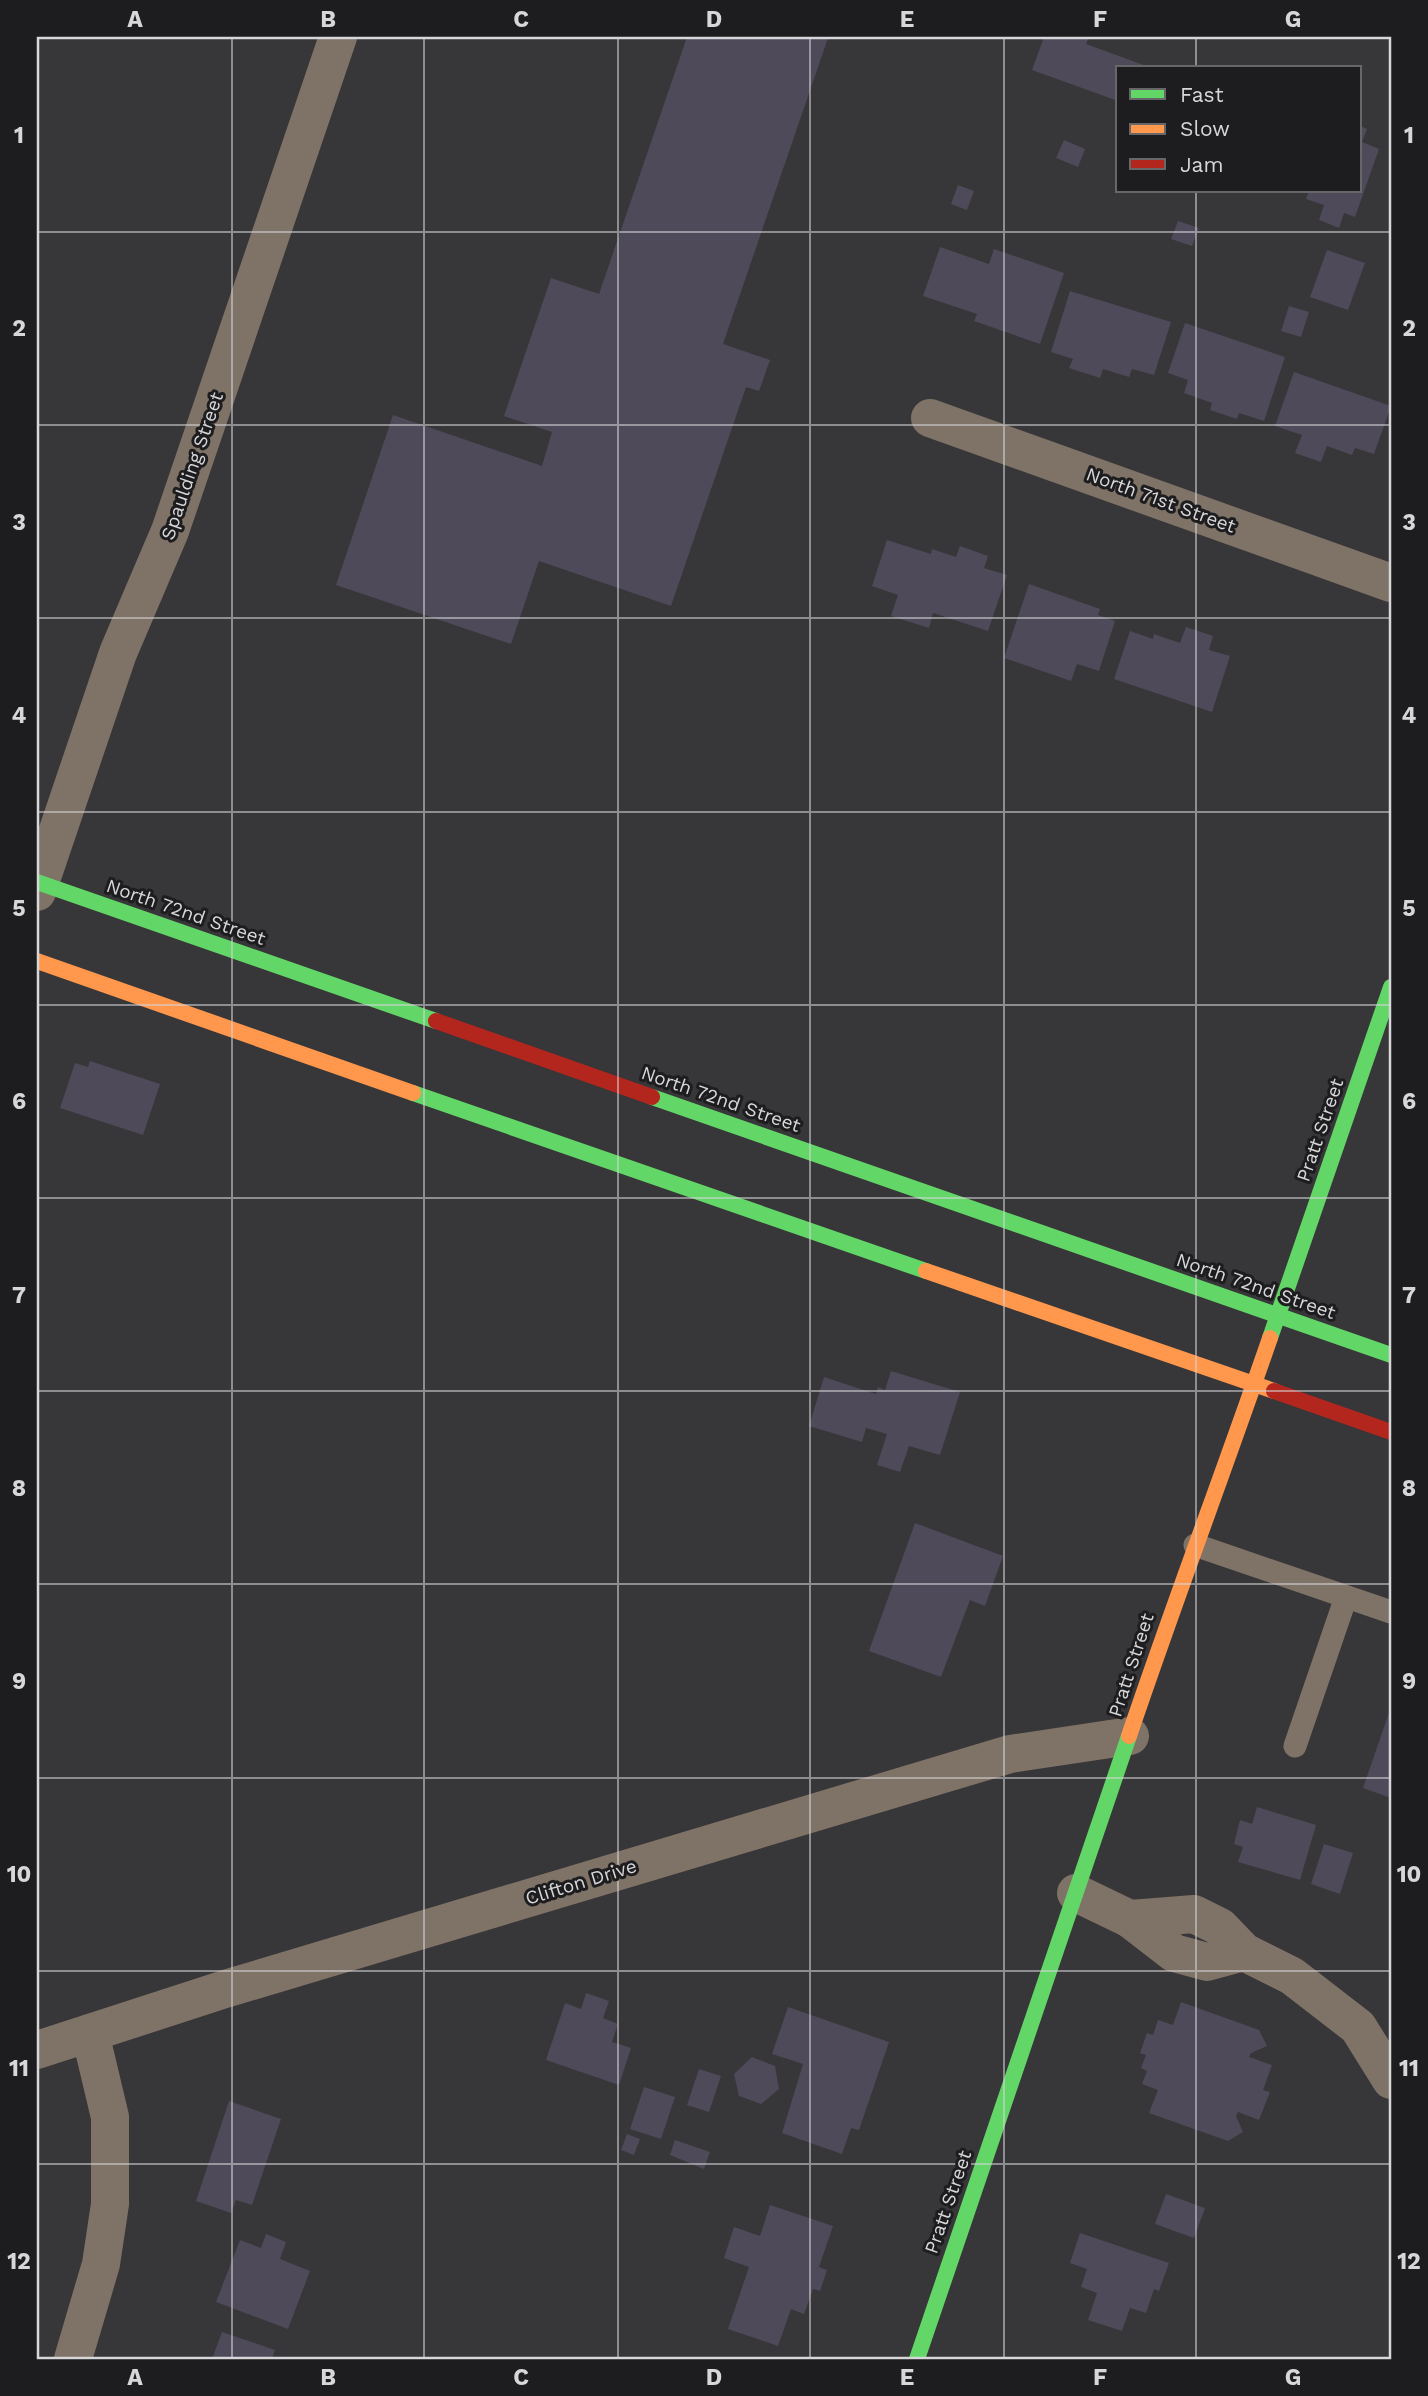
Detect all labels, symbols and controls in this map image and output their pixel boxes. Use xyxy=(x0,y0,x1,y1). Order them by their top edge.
text: A xyxy=(127,6,143,33)
text: B xyxy=(320,6,336,33)
text: C xyxy=(513,6,529,33)
text: D xyxy=(706,6,722,33)
text: E xyxy=(900,6,914,33)
text: F xyxy=(1093,6,1107,33)
text: G xyxy=(1285,6,1301,33)
legend xyxy=(1116,66,1362,192)
text: Fast xyxy=(1180,82,1224,107)
text: Slow xyxy=(1180,116,1230,141)
text: 1 xyxy=(14,122,24,149)
text: 1 xyxy=(1404,122,1414,149)
text: Jam xyxy=(1180,152,1223,177)
text: 2 xyxy=(12,315,26,342)
text: 2 xyxy=(1402,315,1416,342)
street label: Spaulding Street xyxy=(156,389,228,543)
street label: North 71st Street xyxy=(1083,462,1239,538)
text: 3 xyxy=(12,509,26,536)
text: 3 xyxy=(1402,509,1416,536)
text: 4 xyxy=(12,702,27,729)
text: 4 xyxy=(1402,702,1417,729)
street label: North 72nd Street xyxy=(103,874,269,950)
text: 5 xyxy=(12,895,26,922)
text: 5 xyxy=(1402,895,1416,922)
street label: North 72nd Street xyxy=(638,1061,804,1137)
street label: Pratt Street xyxy=(1292,1075,1348,1185)
text: 6 xyxy=(12,1088,26,1115)
text: 6 xyxy=(1402,1088,1416,1115)
street label: North 72nd Street xyxy=(1173,1248,1339,1324)
text: 7 xyxy=(12,1282,26,1309)
text: 7 xyxy=(1402,1282,1416,1309)
text: 8 xyxy=(12,1475,26,1502)
text: 8 xyxy=(1402,1475,1416,1502)
street label: Pratt Street xyxy=(1103,1610,1159,1720)
text: 9 xyxy=(12,1668,26,1695)
text: 9 xyxy=(1402,1668,1416,1695)
street label: Clifton Drive xyxy=(523,1854,639,1910)
text: 10 xyxy=(7,1861,31,1888)
text: 10 xyxy=(1397,1861,1421,1888)
text: 11 xyxy=(9,2055,29,2082)
text: 11 xyxy=(1399,2055,1419,2082)
street label: Pratt Street xyxy=(920,2147,976,2257)
text: 12 xyxy=(7,2248,31,2275)
text: 12 xyxy=(1397,2248,1421,2275)
text: A xyxy=(127,2364,143,2391)
text: B xyxy=(320,2364,336,2391)
text: C xyxy=(513,2364,529,2391)
text: D xyxy=(706,2364,722,2391)
text: E xyxy=(900,2364,914,2391)
text: F xyxy=(1093,2364,1107,2391)
text: G xyxy=(1285,2364,1301,2391)

